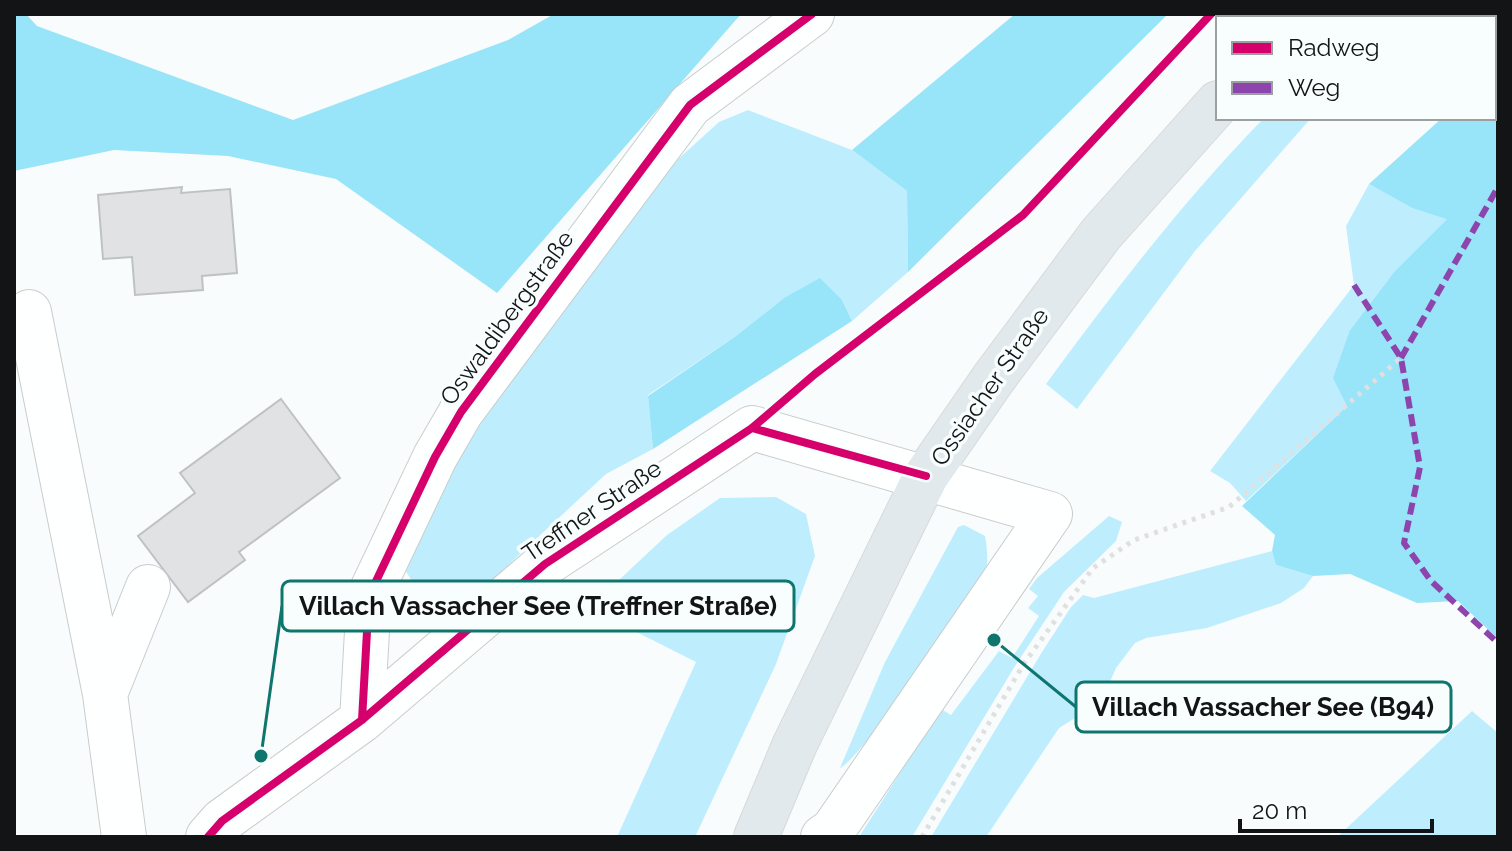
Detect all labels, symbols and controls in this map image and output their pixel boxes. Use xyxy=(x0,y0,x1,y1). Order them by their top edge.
legend xyxy=(1216,16,1496,120)
text: Radweg xyxy=(1288,33,1380,62)
text: Weg xyxy=(1288,73,1340,102)
street label: Oswaldibergstraße xyxy=(434,225,580,411)
street label: Ossiacher Straße xyxy=(924,302,1055,471)
street label: Treffner Straße xyxy=(517,453,667,568)
callout: Villach Vassacher See (Treffner Straße) xyxy=(282,581,794,631)
text: Villach Vassacher See (Treffner Straße) xyxy=(299,591,777,621)
callout: Villach Vassacher See (B94) xyxy=(1076,682,1451,732)
text: Villach Vassacher See (B94) xyxy=(1092,692,1434,722)
scale bar xyxy=(1240,783,1432,833)
text: 20 m xyxy=(1252,796,1307,825)

